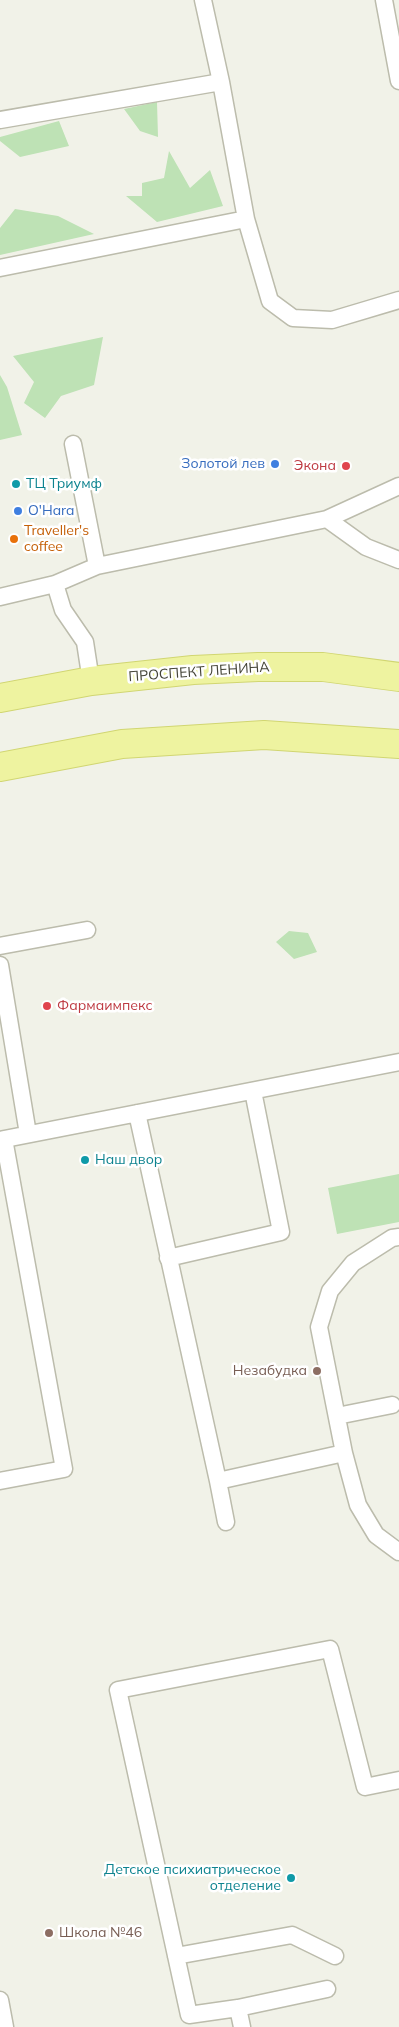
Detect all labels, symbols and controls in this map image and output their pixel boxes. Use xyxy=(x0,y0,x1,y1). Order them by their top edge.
place label: Золотой лев xyxy=(181,456,265,472)
marker: Золотой лев xyxy=(269,458,281,470)
place label: Экона xyxy=(294,458,336,474)
marker: Экона xyxy=(340,460,352,472)
place label: ТЦ Триумф xyxy=(26,476,102,492)
marker: ТЦ Триумф xyxy=(10,478,22,490)
place label: O'Hara xyxy=(28,503,74,519)
marker: O'Hara xyxy=(12,505,24,517)
place label: Traveller's coffee xyxy=(24,523,89,556)
marker: Traveller's coffee xyxy=(8,533,20,545)
street label: ПРОСПЕКТ ЛЕНИНА xyxy=(128,659,270,685)
place label: Фармаимпекс xyxy=(57,998,153,1014)
marker: Фармаимпекс xyxy=(41,1000,53,1012)
place label: Наш двор xyxy=(95,1152,162,1168)
marker: Наш двор xyxy=(79,1154,91,1166)
place label: Незабудка xyxy=(233,1363,307,1379)
marker: Незабудка xyxy=(311,1365,323,1377)
place label: Детское психиатрическое отделение xyxy=(104,1862,281,1894)
marker: Детское психиатрическое отделение xyxy=(285,1872,297,1884)
place label: Школа №46 xyxy=(59,1925,142,1941)
marker: Школа №46 xyxy=(43,1927,55,1939)

